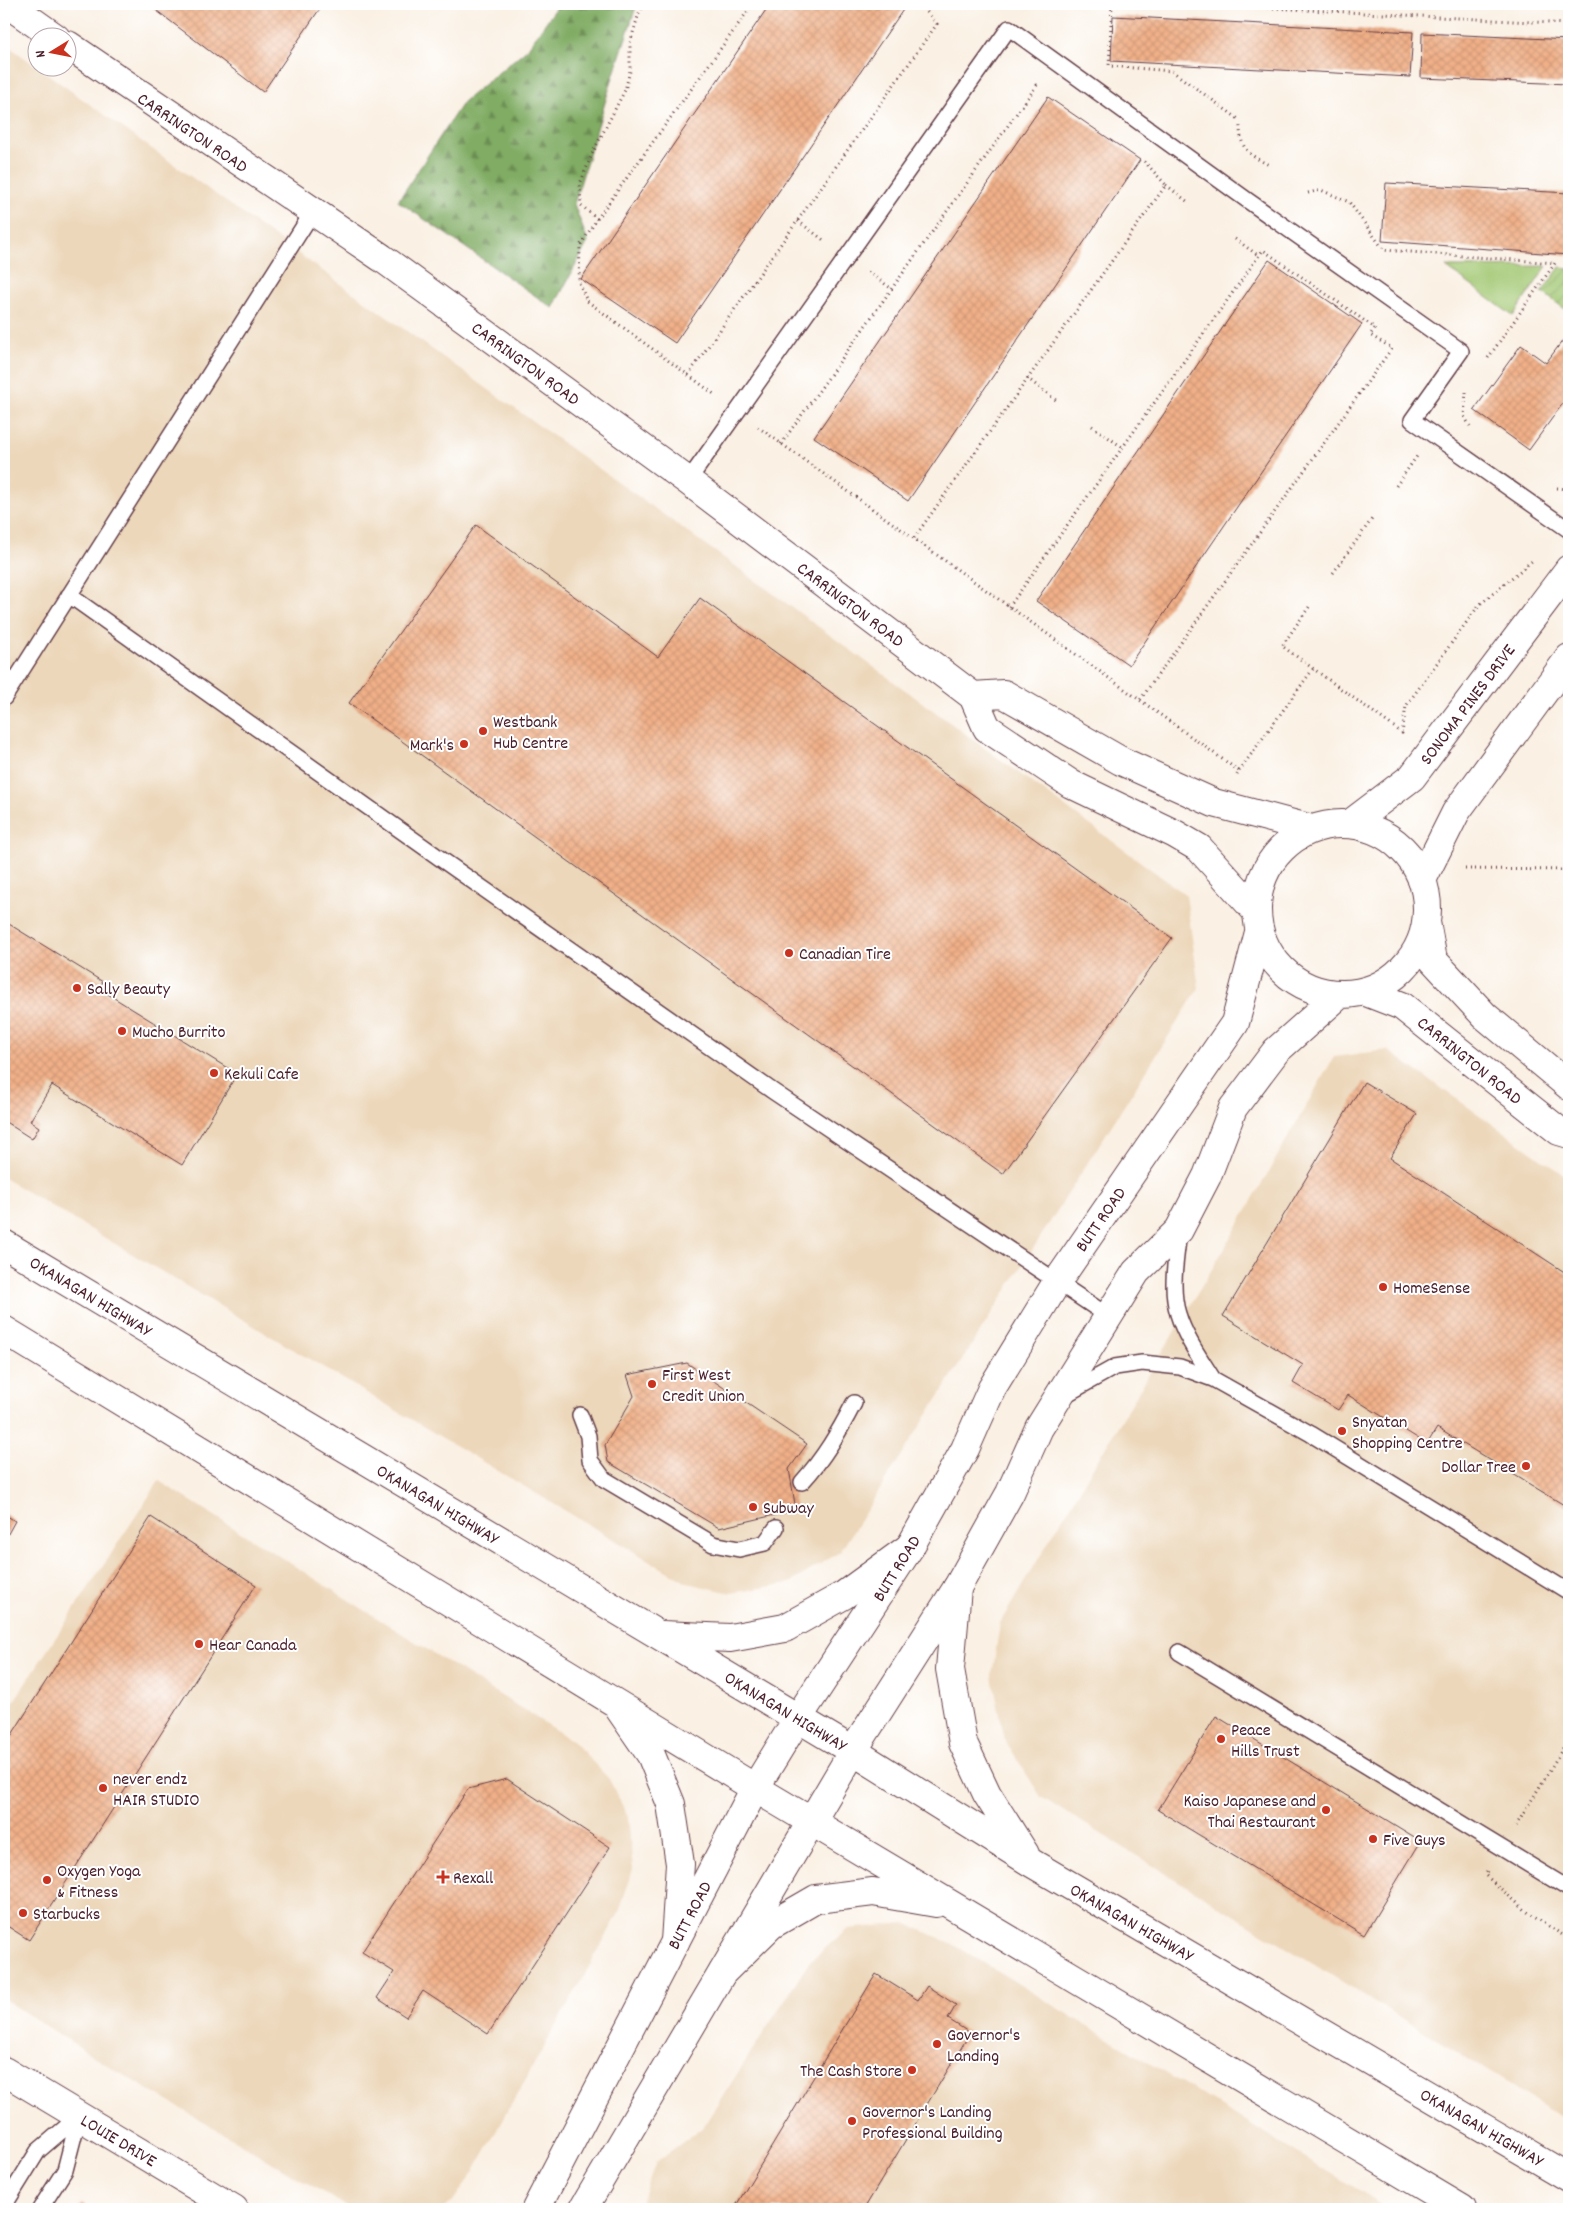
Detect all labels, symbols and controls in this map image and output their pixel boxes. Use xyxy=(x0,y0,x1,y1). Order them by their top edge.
north arrow xyxy=(28,28,78,78)
text: N xyxy=(31,49,52,59)
street label: CARRINGTON ROAD xyxy=(131,88,252,180)
street label: CARRINGTON ROAD xyxy=(465,317,584,413)
street label: CARRINGTON ROAD xyxy=(791,557,908,655)
street label: SONOMA PINES DRIVE xyxy=(1415,640,1523,771)
place label: Westbank Hub Centre xyxy=(493,711,568,757)
marker: Westbank Hub Centre xyxy=(477,725,489,737)
place label: Mark's xyxy=(410,734,454,759)
marker: Mark's xyxy=(458,738,470,750)
place label: Canadian Tire xyxy=(799,943,891,968)
marker: Canadian Tire xyxy=(783,947,795,959)
place label: Sally Beauty xyxy=(87,978,171,1003)
marker: Sally Beauty xyxy=(71,982,83,994)
street label: CARRINGTON ROAD xyxy=(1411,1012,1526,1112)
place label: Mucho Burrito xyxy=(132,1021,226,1046)
marker: Mucho Burrito xyxy=(116,1025,128,1037)
place label: Kekuli Cafe xyxy=(224,1063,299,1088)
marker: Kekuli Cafe xyxy=(208,1067,220,1079)
street label: BUTT ROAD xyxy=(1071,1183,1133,1258)
street label: OKANAGAN HIGHWAY xyxy=(24,1252,157,1345)
place label: HomeSense xyxy=(1393,1277,1470,1302)
marker: HomeSense xyxy=(1377,1281,1389,1293)
place label: First West Credit Union xyxy=(662,1364,745,1410)
marker: First West Credit Union xyxy=(646,1378,658,1390)
place label: Snyatan Shopping Centre xyxy=(1352,1411,1463,1457)
marker: Snyatan Shopping Centre xyxy=(1336,1425,1348,1437)
place label: Dollar Tree xyxy=(1441,1456,1516,1481)
street label: OKANAGAN HIGHWAY xyxy=(371,1460,504,1553)
marker: Dollar Tree xyxy=(1520,1460,1532,1472)
place label: Subway xyxy=(763,1497,815,1522)
marker: Subway xyxy=(747,1501,759,1513)
street label: BUTT ROAD xyxy=(868,1531,928,1607)
place label: Hear Canada xyxy=(209,1634,297,1659)
marker: Hear Canada xyxy=(193,1638,205,1650)
street label: OKANAGAN HIGHWAY xyxy=(719,1667,852,1760)
place label: Peace Hills Trust xyxy=(1231,1719,1300,1765)
marker: Peace Hills Trust xyxy=(1215,1733,1227,1745)
place label: never endz HAIR STUDIO xyxy=(113,1768,200,1814)
marker: never endz HAIR STUDIO xyxy=(97,1782,109,1794)
place label: Kaiso Japanese and Thai Restaurant xyxy=(1183,1790,1316,1836)
marker: Kaiso Japanese and Thai Restaurant xyxy=(1320,1804,1332,1816)
place label: Five Guys xyxy=(1383,1829,1446,1854)
marker: Five Guys xyxy=(1367,1833,1379,1845)
place label: Oxygen Yoga & Fitness xyxy=(57,1860,141,1906)
place label: Rexall xyxy=(453,1867,494,1892)
marker: Rexall xyxy=(437,1871,449,1883)
marker: Oxygen Yoga & Fitness xyxy=(41,1874,53,1886)
street label: BUTT ROAD xyxy=(663,1878,720,1955)
street label: OKANAGAN HIGHWAY xyxy=(1064,1879,1198,1970)
place label: Starbucks xyxy=(33,1903,100,1928)
marker: Starbucks xyxy=(17,1907,29,1919)
place label: Governor's Landing xyxy=(947,2024,1020,2070)
marker: Governor's Landing xyxy=(931,2038,943,2050)
place label: The Cash Store xyxy=(800,2060,902,2085)
marker: The Cash Store xyxy=(906,2064,918,2076)
street label: OKANAGAN HIGHWAY xyxy=(1414,2084,1548,2175)
place label: Governor's Landing Professional Building xyxy=(862,2101,1003,2147)
street label: LOUIE DRIVE xyxy=(75,2110,160,2175)
marker: Governor's Landing Professional Building xyxy=(846,2115,858,2127)

